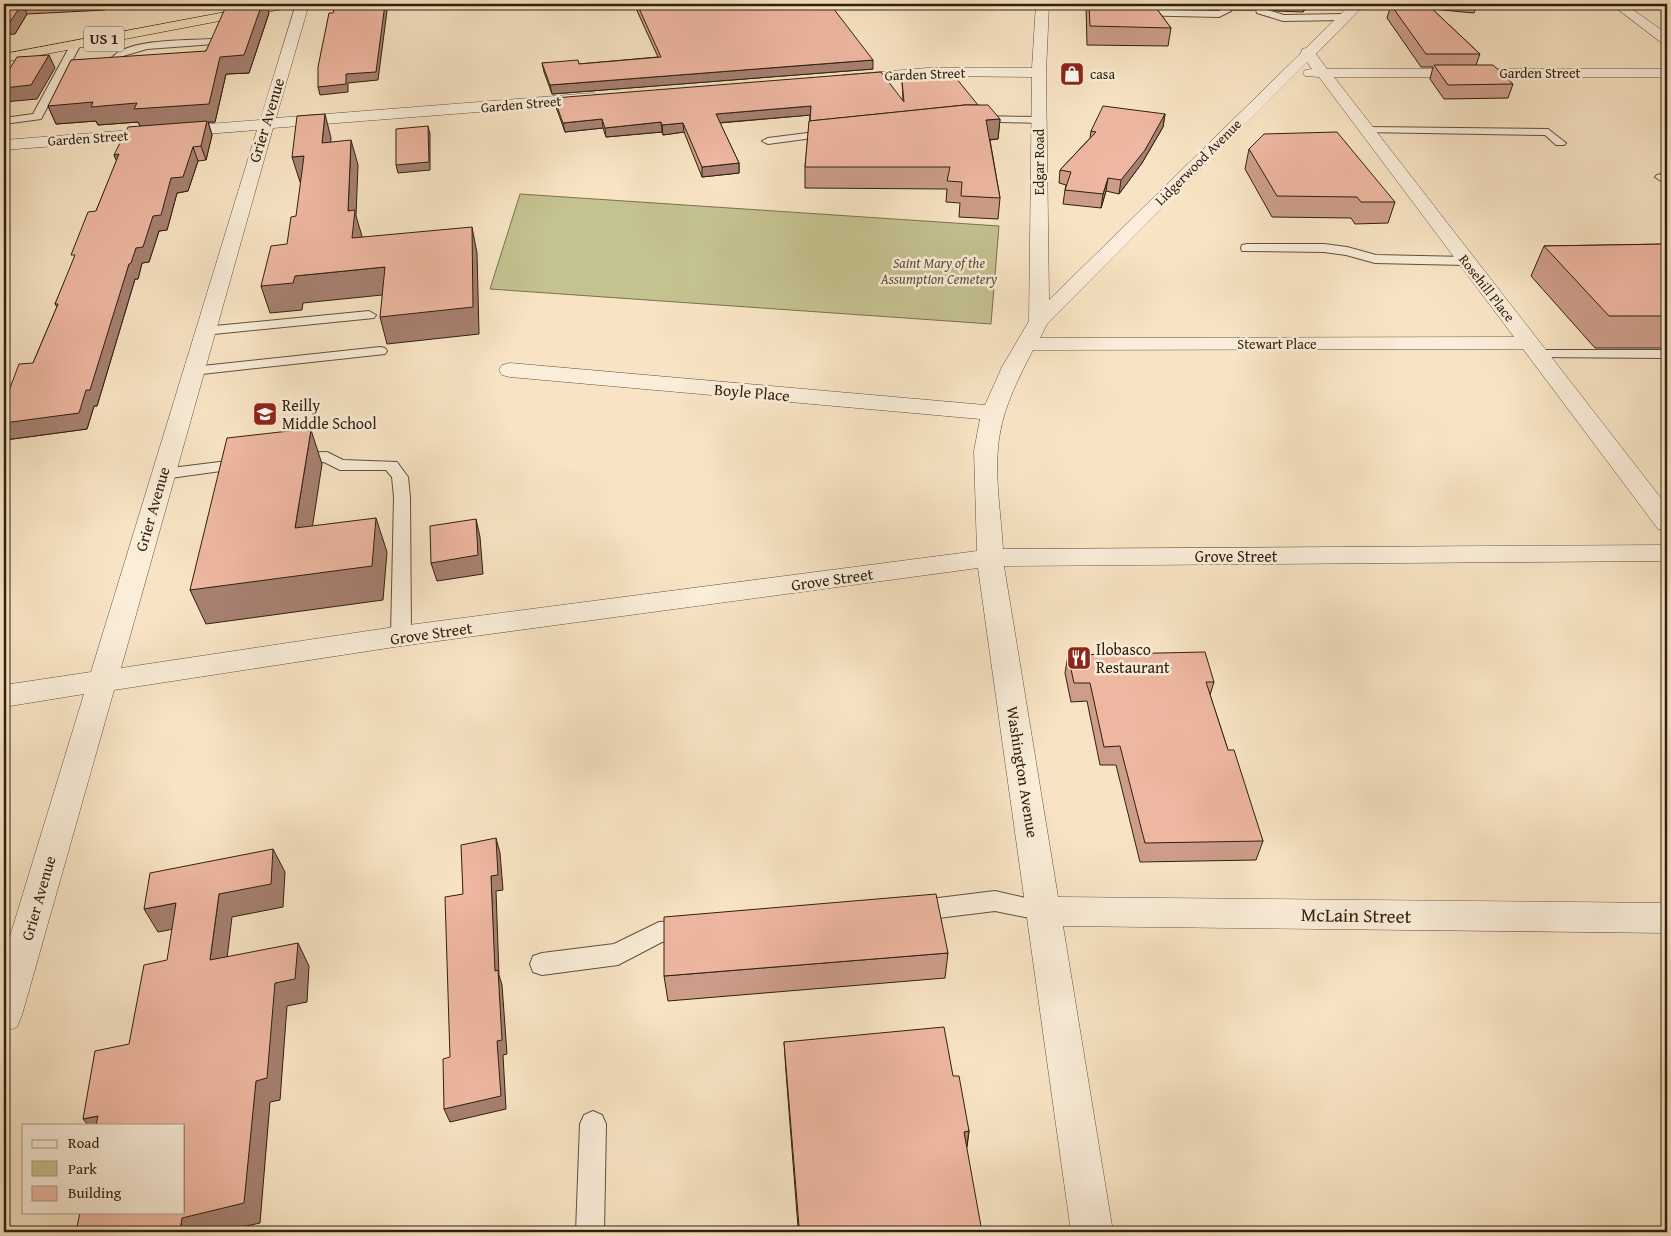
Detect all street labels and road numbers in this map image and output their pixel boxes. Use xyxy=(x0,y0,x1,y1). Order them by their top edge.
road number: US 1 xyxy=(84,26,124,52)
street label: Garden Street xyxy=(884,63,966,85)
street label: Garden Street xyxy=(1500,63,1581,83)
street label: Grier Avenue xyxy=(242,75,290,165)
street label: Garden Street xyxy=(480,91,562,117)
street label: Lidgerwood Avenue xyxy=(1150,114,1246,210)
street label: Garden Street xyxy=(47,125,129,151)
street label: Edgar Road xyxy=(1029,128,1049,195)
street label: Rosehill Place xyxy=(1454,250,1520,326)
street label: Stewart Place xyxy=(1237,334,1317,354)
street label: Boyle Place xyxy=(713,377,791,407)
street label: Grier Avenue xyxy=(128,464,176,554)
street label: Grove Street xyxy=(1195,544,1278,568)
street label: Grove Street xyxy=(789,561,875,597)
street label: Grove Street xyxy=(388,615,474,651)
street label: Washington Avenue xyxy=(1001,705,1045,839)
street label: Grier Avenue xyxy=(14,853,62,943)
street label: McLain Street xyxy=(1301,900,1412,930)

